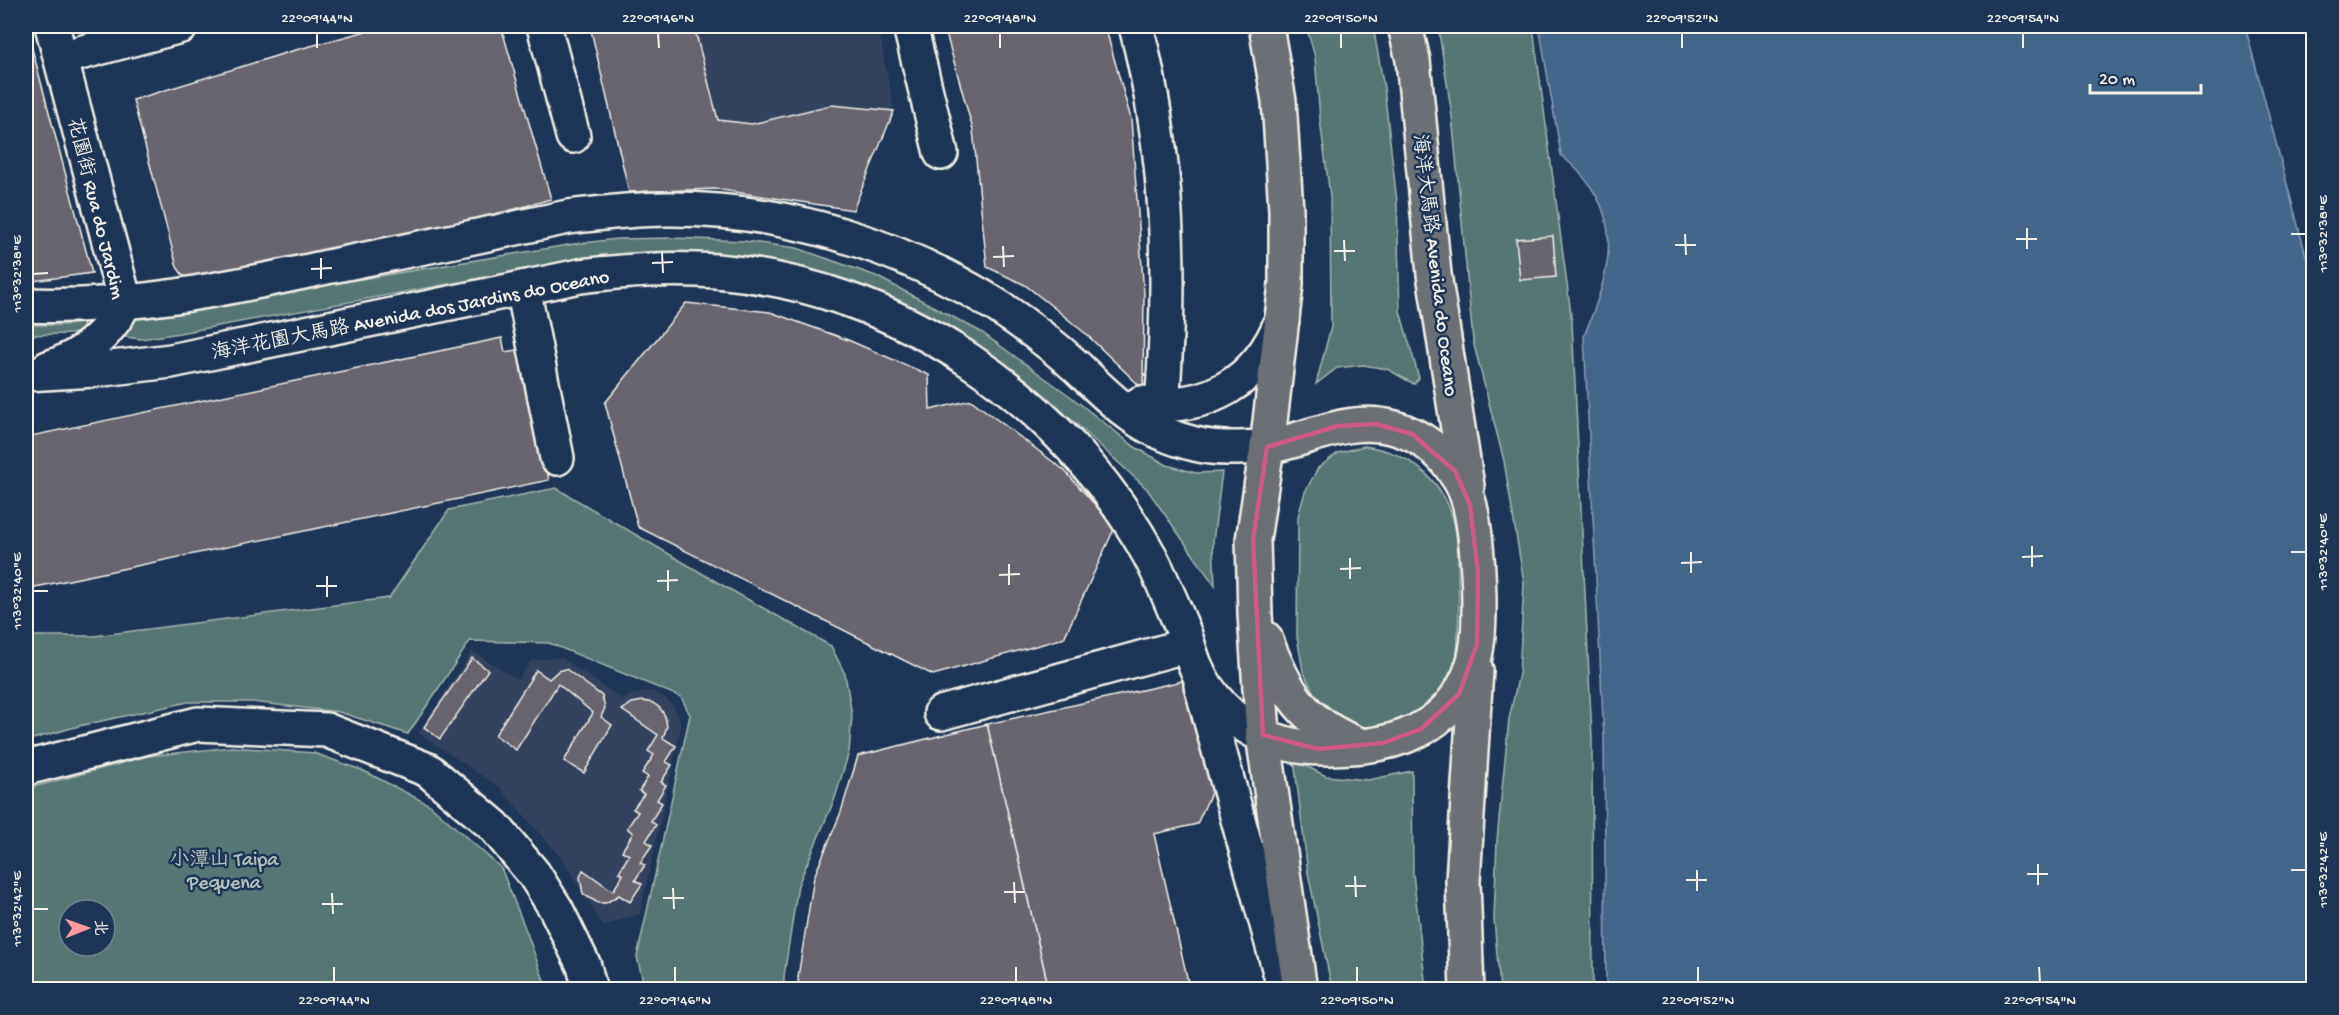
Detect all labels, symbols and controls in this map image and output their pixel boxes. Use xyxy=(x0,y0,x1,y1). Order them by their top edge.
text: 22°09'44"N xyxy=(281,10,353,28)
text: 22°09'46"N xyxy=(622,10,694,28)
text: 22°09'48"N xyxy=(964,10,1037,28)
text: 22°09'50"N xyxy=(1304,10,1378,28)
text: 22°09'52"N xyxy=(1646,10,1718,28)
text: 22°09'54"N xyxy=(1987,10,2059,28)
scale bar xyxy=(2090,57,2201,95)
text: 20 m xyxy=(2099,70,2135,91)
street label: 花園街 Rua do Jardim xyxy=(61,115,130,302)
street label: 海洋大馬路 Avenida do Oceano xyxy=(1406,133,1463,398)
text: 113°32'38"E xyxy=(2315,195,2333,274)
text: 113°32'38"E xyxy=(9,235,27,314)
street label: 海洋花園大馬路 Avenida dos Jardins do Oceano xyxy=(209,265,611,366)
text: 113°32'40"E xyxy=(2315,513,2333,591)
text: 113°32'40"E xyxy=(9,552,27,630)
text: 113°32'42"E xyxy=(2315,832,2333,909)
park label: 小潭山 Taipa Pequena xyxy=(170,848,279,896)
text: 113°32'42"E xyxy=(9,871,27,948)
north arrow xyxy=(57,898,117,958)
text: 北 xyxy=(89,920,109,936)
text: 22°09'44"N xyxy=(298,992,370,1010)
text: 22°09'46"N xyxy=(639,992,711,1010)
text: 22°09'48"N xyxy=(980,992,1053,1010)
text: 22°09'50"N xyxy=(1320,992,1394,1010)
text: 22°09'52"N xyxy=(1662,992,1734,1010)
text: 22°09'54"N xyxy=(2004,992,2076,1010)

